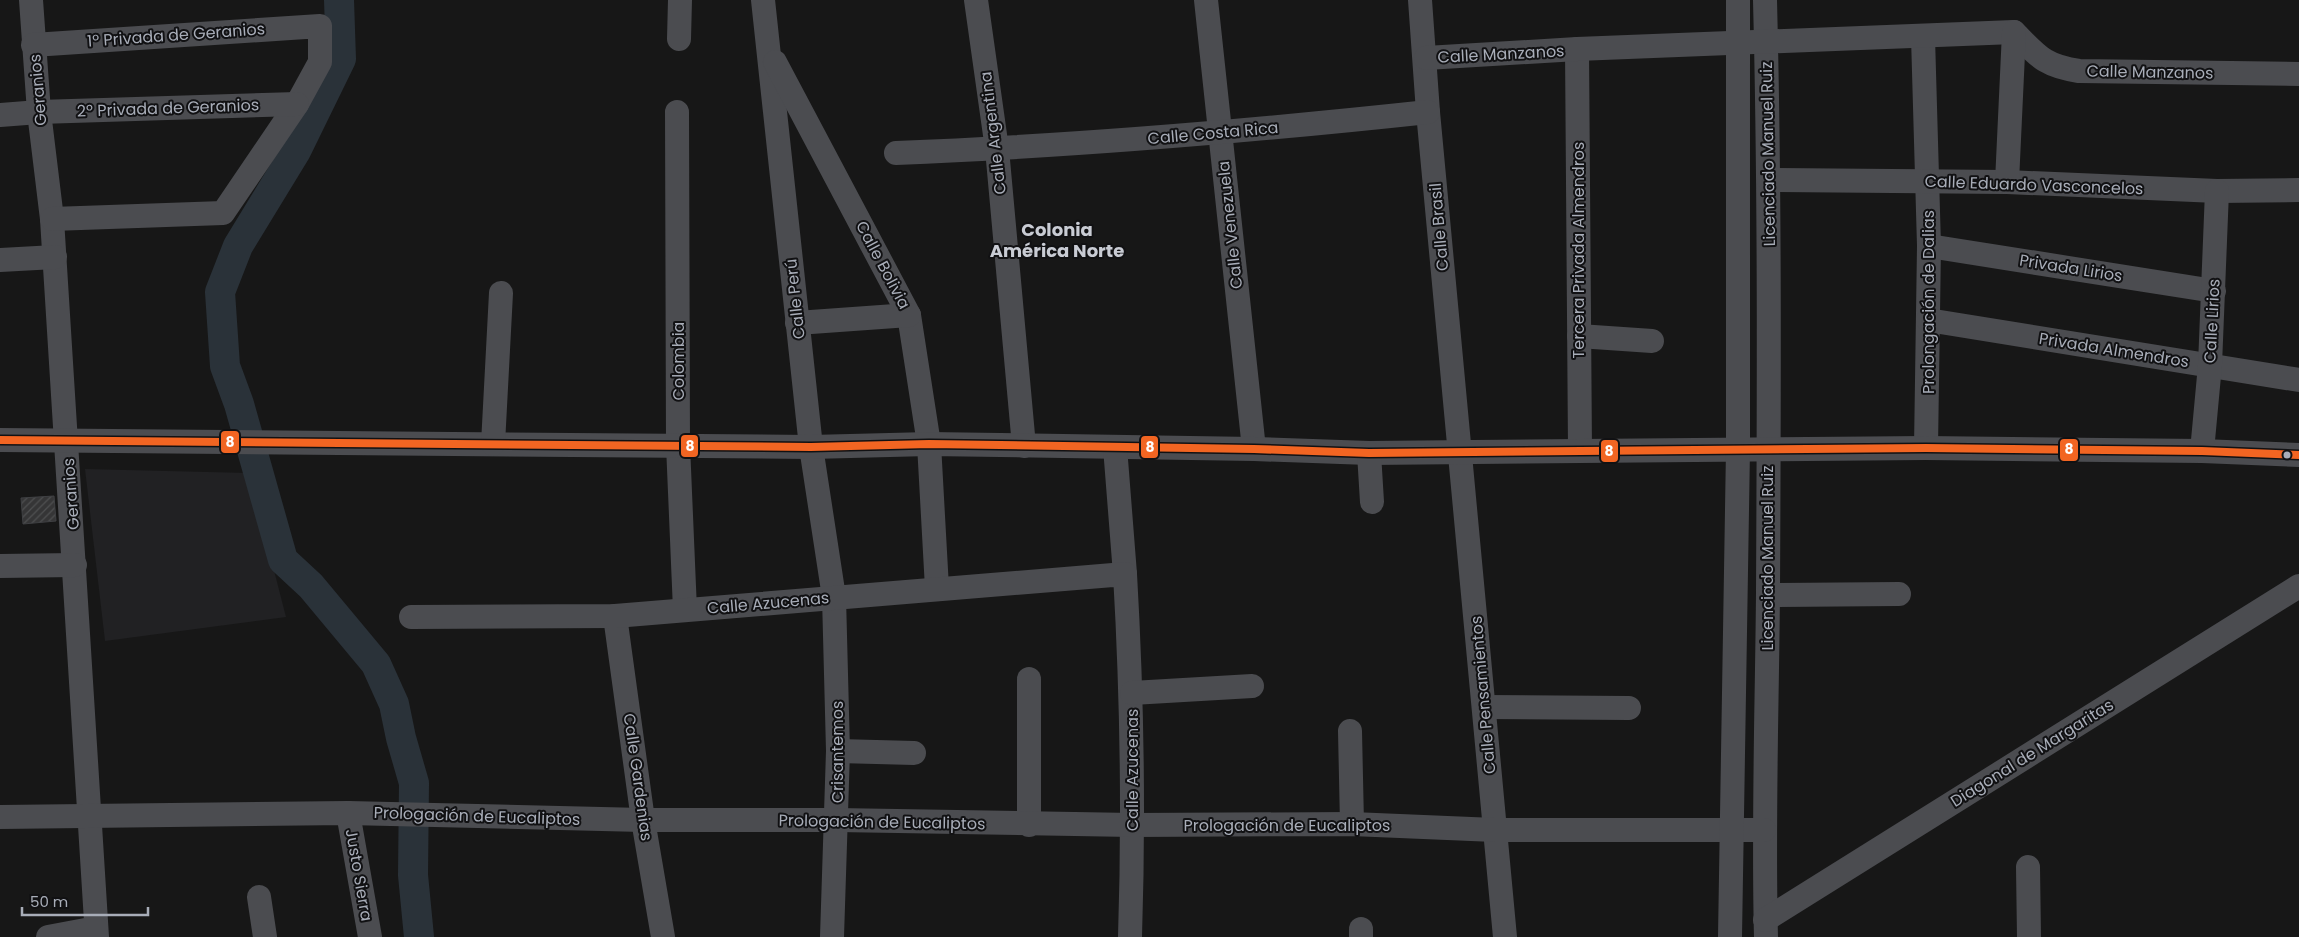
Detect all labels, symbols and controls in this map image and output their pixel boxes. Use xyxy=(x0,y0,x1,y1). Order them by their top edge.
street label: 1º Privada de Geranios xyxy=(86,17,266,53)
street label: Calle Manzanos xyxy=(1437,39,1565,69)
street label: Geranios xyxy=(23,53,53,127)
street label: Calle Manzanos xyxy=(2086,59,2214,85)
street label: Licenciado Manuel Ruiz xyxy=(1755,61,1781,247)
street label: Calle Argentina xyxy=(974,70,1012,196)
street label: 2º Privada de Geranios xyxy=(77,93,259,123)
street label: Calle Costa Rica xyxy=(1147,116,1279,150)
street label: Tercera Privada Almendros xyxy=(1567,142,1590,358)
street label: Calle Venezuela xyxy=(1212,160,1248,290)
street label: Calle Eduardo Vasconcelos xyxy=(1924,170,2144,200)
street label: Calle Brasil xyxy=(1424,182,1454,272)
street label: Prolongación de Dalias xyxy=(1917,210,1940,394)
street label: Calle Bolivia xyxy=(850,217,916,313)
district label: Colonia América Norte xyxy=(990,217,1124,263)
street label: Privada Lirios xyxy=(2018,248,2124,288)
street label: Calle Perú xyxy=(779,258,811,340)
street label: Calle Lirios xyxy=(2198,278,2226,364)
street label: Colombia xyxy=(667,322,690,400)
street label: Privada Almendros xyxy=(2037,327,2191,373)
line badge: 8 xyxy=(220,430,240,454)
text: 8 xyxy=(225,432,235,452)
line badge: 8 xyxy=(680,434,699,458)
line badge: 8 xyxy=(1140,435,1159,459)
text: 8 xyxy=(685,436,695,456)
text: 8 xyxy=(1145,437,1155,457)
line badge: 8 xyxy=(2059,438,2079,462)
line badge: 8 xyxy=(1600,439,1619,463)
text: 8 xyxy=(2064,439,2074,459)
text: 8 xyxy=(1604,441,1614,461)
unlabelled marker xyxy=(2282,450,2292,460)
street label: Geranios xyxy=(57,457,85,531)
street label: Licenciado Manuel Ruiz xyxy=(1756,466,1779,650)
street label: Calle Azucenas xyxy=(706,586,830,620)
street label: Calle Pensamientos xyxy=(1465,615,1501,775)
street label: Diagonal de Margaritas xyxy=(1946,693,2118,813)
street label: Crisantemos xyxy=(826,701,849,803)
street label: Calle Azucenas xyxy=(1121,709,1144,831)
street label: Calle Gardenias xyxy=(618,712,658,842)
street label: Prologación de Eucaliptos xyxy=(373,801,581,831)
street label: Prologación de Eucaliptos xyxy=(778,809,986,835)
street label: Prologación de Eucaliptos xyxy=(1184,814,1390,837)
street label: Justo Sierra xyxy=(340,827,378,923)
scale bar xyxy=(22,884,149,916)
text: 50 m xyxy=(30,891,68,912)

